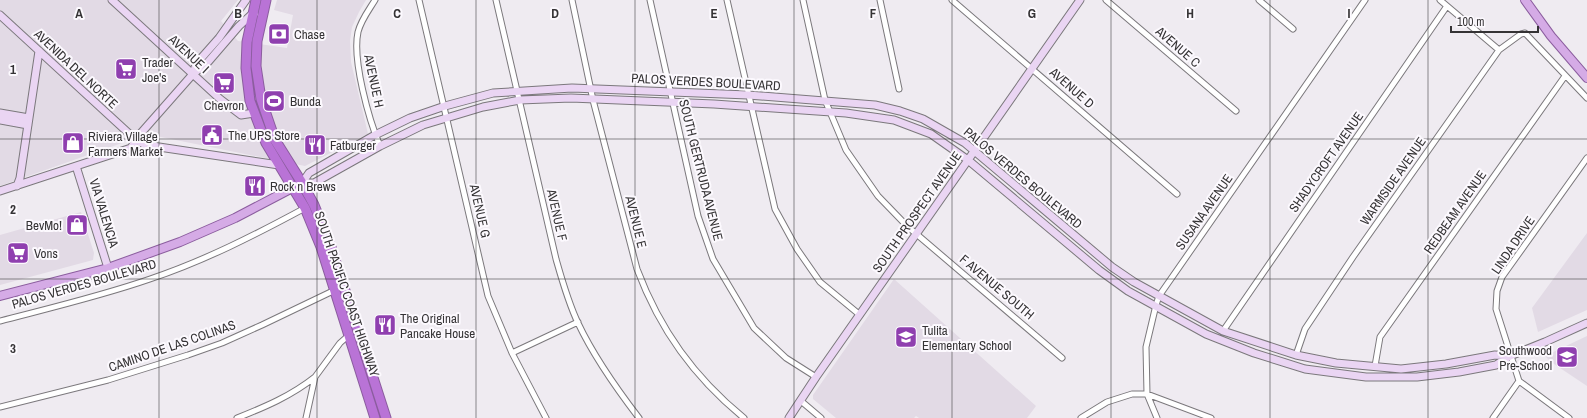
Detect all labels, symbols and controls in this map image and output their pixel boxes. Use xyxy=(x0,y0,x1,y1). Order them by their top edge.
text: A xyxy=(75,5,83,22)
text: B xyxy=(234,5,242,22)
text: C xyxy=(393,5,401,22)
text: D xyxy=(551,5,559,22)
text: E xyxy=(710,5,718,22)
text: F xyxy=(870,5,877,22)
text: G xyxy=(1028,5,1036,22)
text: H xyxy=(1186,5,1194,22)
text: I xyxy=(1348,5,1351,22)
scale bar xyxy=(1451,8,1538,34)
text: 100 m xyxy=(1457,14,1484,30)
bank icon: Chase xyxy=(266,21,292,47)
street label: AVENUE C xyxy=(1151,22,1204,71)
street label: AVENIDA DEL NORTE xyxy=(30,25,122,112)
place label: Chase xyxy=(294,26,325,43)
street label: AVENUE I xyxy=(165,30,213,77)
street label: AVENUE H xyxy=(360,52,388,109)
place label: Trader Joe's xyxy=(142,54,173,86)
supermarket icon: Trader Joe's xyxy=(113,56,139,82)
text: 1 xyxy=(10,61,16,78)
street label: AVENUE D xyxy=(1045,63,1098,112)
supermarket icon: Chevron xyxy=(211,70,237,96)
street label: PALOS VERDES BOULEVARD xyxy=(631,70,781,94)
sports icon: Bunda xyxy=(261,88,287,114)
place label: Bunda xyxy=(290,93,321,110)
place label: Chevron xyxy=(204,97,244,114)
street label: SOUTH GERTRUDA AVENUE xyxy=(675,98,727,242)
street label: SHADYCROFT AVENUE xyxy=(1285,109,1367,215)
public building icon: The UPS Store xyxy=(199,122,225,148)
street label: PALOS VERDES BOULEVARD xyxy=(960,123,1086,233)
place label: The UPS Store xyxy=(228,127,300,144)
place label: Riviera Village Farmers Market xyxy=(88,128,163,160)
shop icon: Riviera Village Farmers Market xyxy=(60,130,86,156)
restaurant icon: Fatburger xyxy=(302,132,328,158)
street label: WARMSIDE AVENUE xyxy=(1356,134,1430,228)
place label: Fatburger xyxy=(330,137,376,154)
street label: SOUTH PROSPECT AVENUE xyxy=(869,148,965,276)
street label: REDBEAM AVENUE xyxy=(1420,167,1490,257)
street label: SUSANA AVENUE xyxy=(1172,171,1236,253)
restaurant icon: Rock n Brews xyxy=(242,173,268,199)
street label: VIA VALENCIA xyxy=(85,176,123,251)
place label: Rock n Brews xyxy=(270,178,336,195)
street label: AVENUE G xyxy=(465,182,494,239)
street label: AVENUE F xyxy=(543,187,571,243)
street label: AVENUE E xyxy=(621,193,651,250)
text: 2 xyxy=(10,201,16,218)
street label: SOUTH PACIFIC COAST HIGHWAY xyxy=(311,209,383,379)
shop icon: BevMo! xyxy=(64,212,90,238)
street label: LINDA DRIVE xyxy=(1487,213,1539,277)
place label: BevMo! xyxy=(26,217,62,234)
supermarket icon: Vons xyxy=(5,240,31,266)
place label: Vons xyxy=(34,245,58,262)
street label: F AVENUE SOUTH xyxy=(956,251,1038,323)
street label: PALOS VERDES BOULEVARD xyxy=(10,255,158,313)
place label: The Original Pancake House xyxy=(400,310,475,342)
restaurant icon: The Original Pancake House xyxy=(372,312,398,338)
street label: CAMINO DE LAS COLINAS xyxy=(106,316,238,376)
place label: Tulita Elementary School xyxy=(922,322,1011,354)
school or university icon: Tulita Elementary School xyxy=(893,324,919,350)
text: 3 xyxy=(10,340,16,357)
place label: Southwood Pre-School xyxy=(1499,342,1552,374)
school or university icon: Southwood Pre-School xyxy=(1554,344,1580,370)

